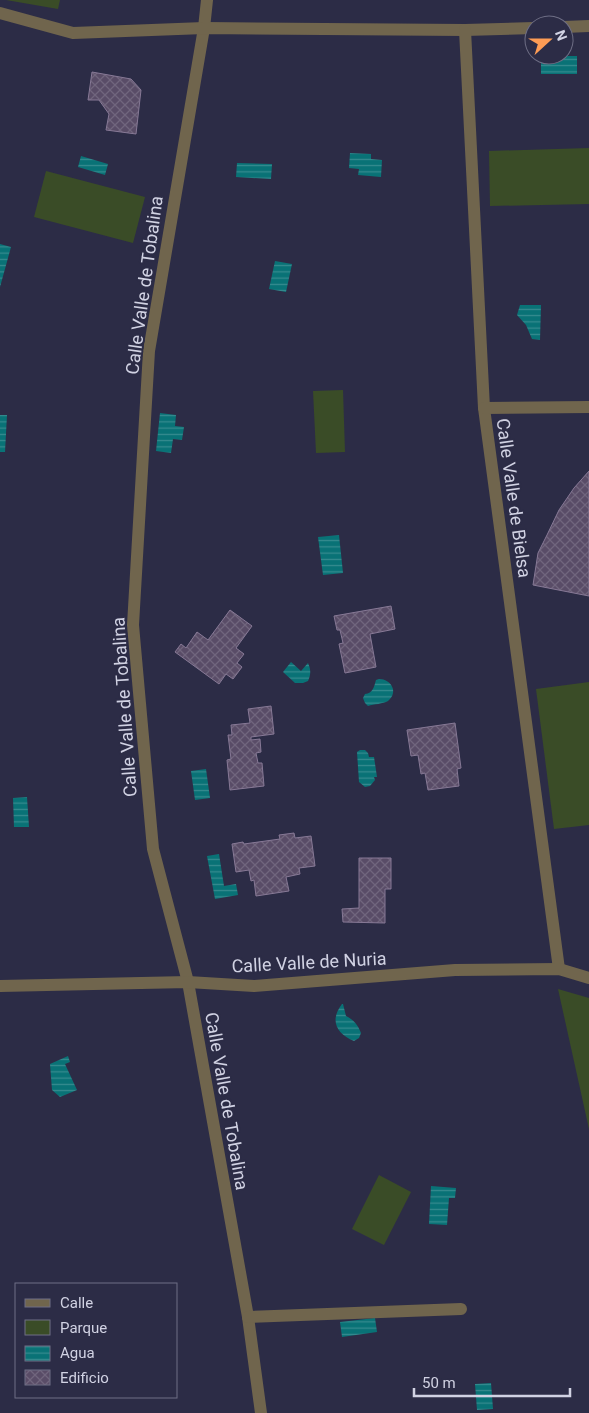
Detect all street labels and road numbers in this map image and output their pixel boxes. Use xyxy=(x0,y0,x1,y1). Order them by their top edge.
street label: Calle Valle de Tobalina xyxy=(121,194,167,376)
street label: Calle Valle de Bielsa xyxy=(492,417,536,579)
street label: Calle Valle de Tobalina xyxy=(107,616,141,798)
street label: Calle Valle de Nuria xyxy=(231,947,387,977)
street label: Calle Valle de Tobalina xyxy=(201,1010,253,1192)

